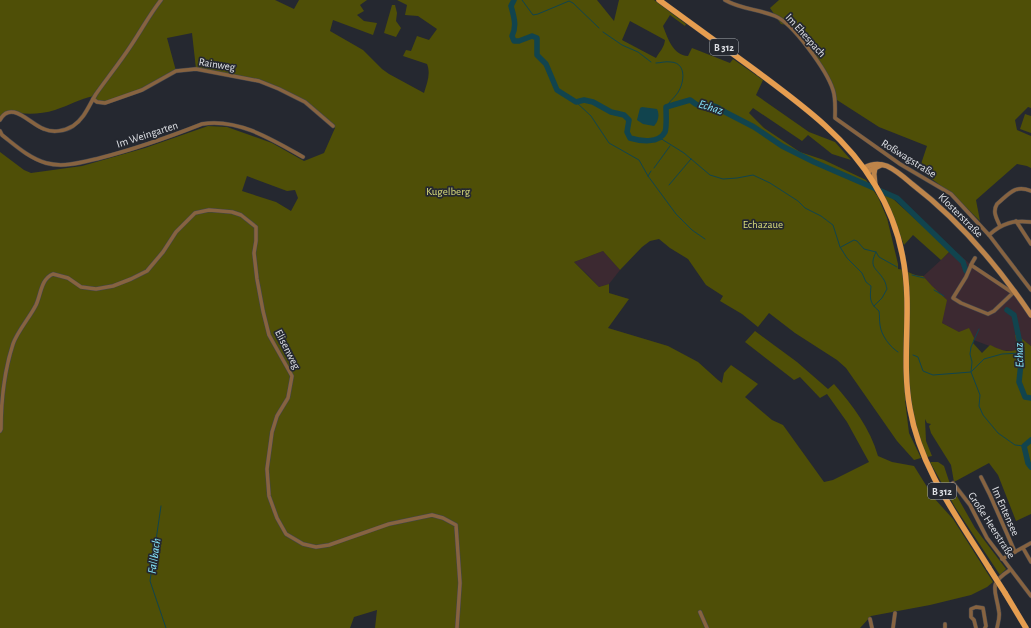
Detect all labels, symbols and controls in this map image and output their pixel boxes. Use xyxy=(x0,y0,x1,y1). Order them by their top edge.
street label: Im Ehespach xyxy=(783,12,828,59)
road number: B 312 xyxy=(710,39,738,55)
street label: Rainweg xyxy=(198,56,237,73)
water label: Echaz xyxy=(697,97,725,117)
street label: Im Weingarten xyxy=(115,119,179,150)
street label: Roßwagstraße xyxy=(880,137,938,180)
park label: Kugelberg xyxy=(426,186,471,197)
street label: Klosterstraße xyxy=(936,191,985,240)
park label: Echazaue xyxy=(743,219,783,230)
street label: Elisenweg xyxy=(273,328,302,371)
water label: Echaz xyxy=(1013,342,1025,368)
road number: B 312 xyxy=(928,483,956,499)
street label: Im Entensee xyxy=(990,485,1021,537)
street label: Große Heerstraße xyxy=(966,490,1017,560)
water label: Fallbach xyxy=(146,537,162,575)

